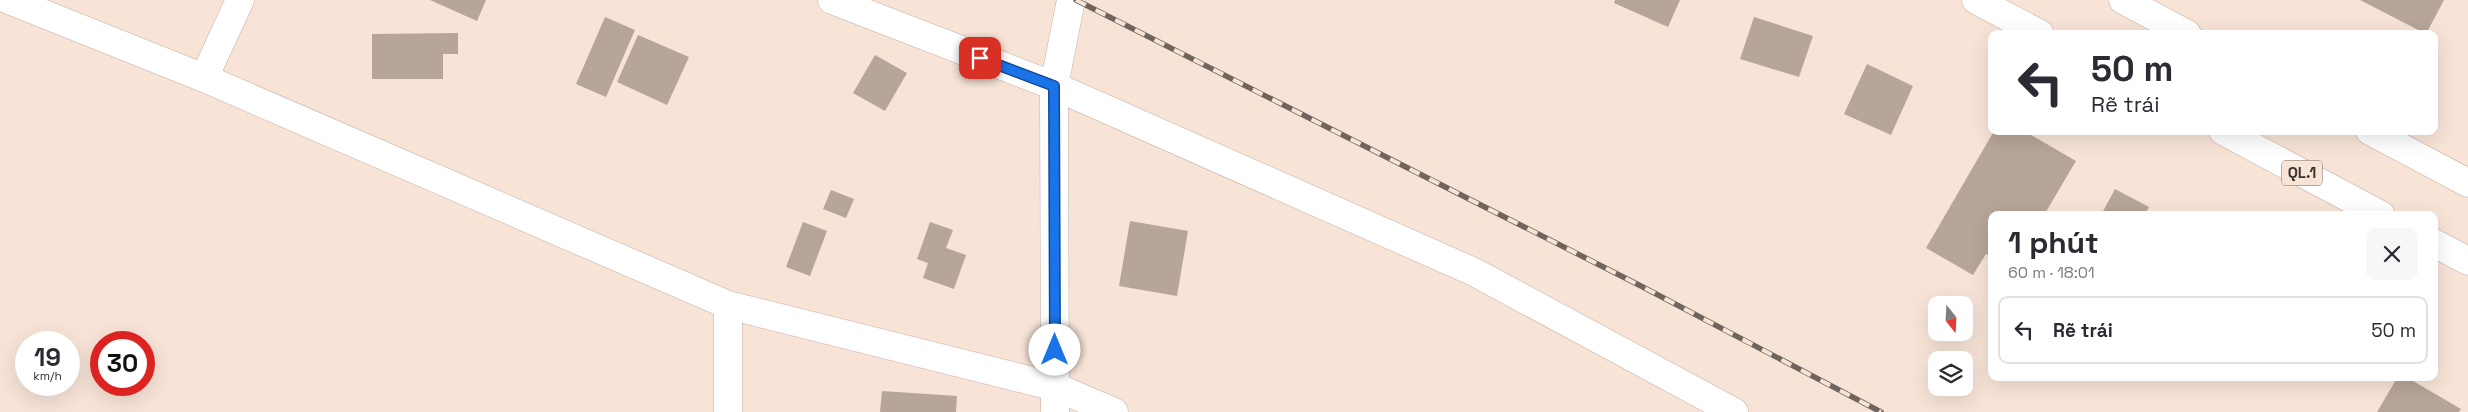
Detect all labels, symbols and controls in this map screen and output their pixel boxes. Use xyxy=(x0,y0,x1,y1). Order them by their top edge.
pin xyxy=(959,37,1001,79)
icon: arrive xyxy=(966,44,994,72)
text: 50 m xyxy=(2091,47,2173,91)
icon: left xyxy=(2008,50,2073,115)
text: Rẽ trái xyxy=(2091,90,2160,118)
road number: QL.1 xyxy=(2282,160,2322,186)
text: 1 phút xyxy=(2008,223,2099,262)
button: close xyxy=(2366,228,2418,280)
text: 60 m · 18:01 xyxy=(2008,262,2095,283)
north arrow xyxy=(1928,296,1972,341)
map controls xyxy=(1928,296,1973,396)
icon: left xyxy=(2010,316,2038,344)
text: Rẽ trái xyxy=(2053,318,2113,343)
text: 50 m xyxy=(2371,318,2416,343)
position arrow xyxy=(1028,323,1080,375)
speed limit sign: 30 xyxy=(90,331,155,396)
text: 19 xyxy=(34,341,61,373)
button: layers xyxy=(1928,351,1973,396)
text: km/h xyxy=(33,368,62,384)

